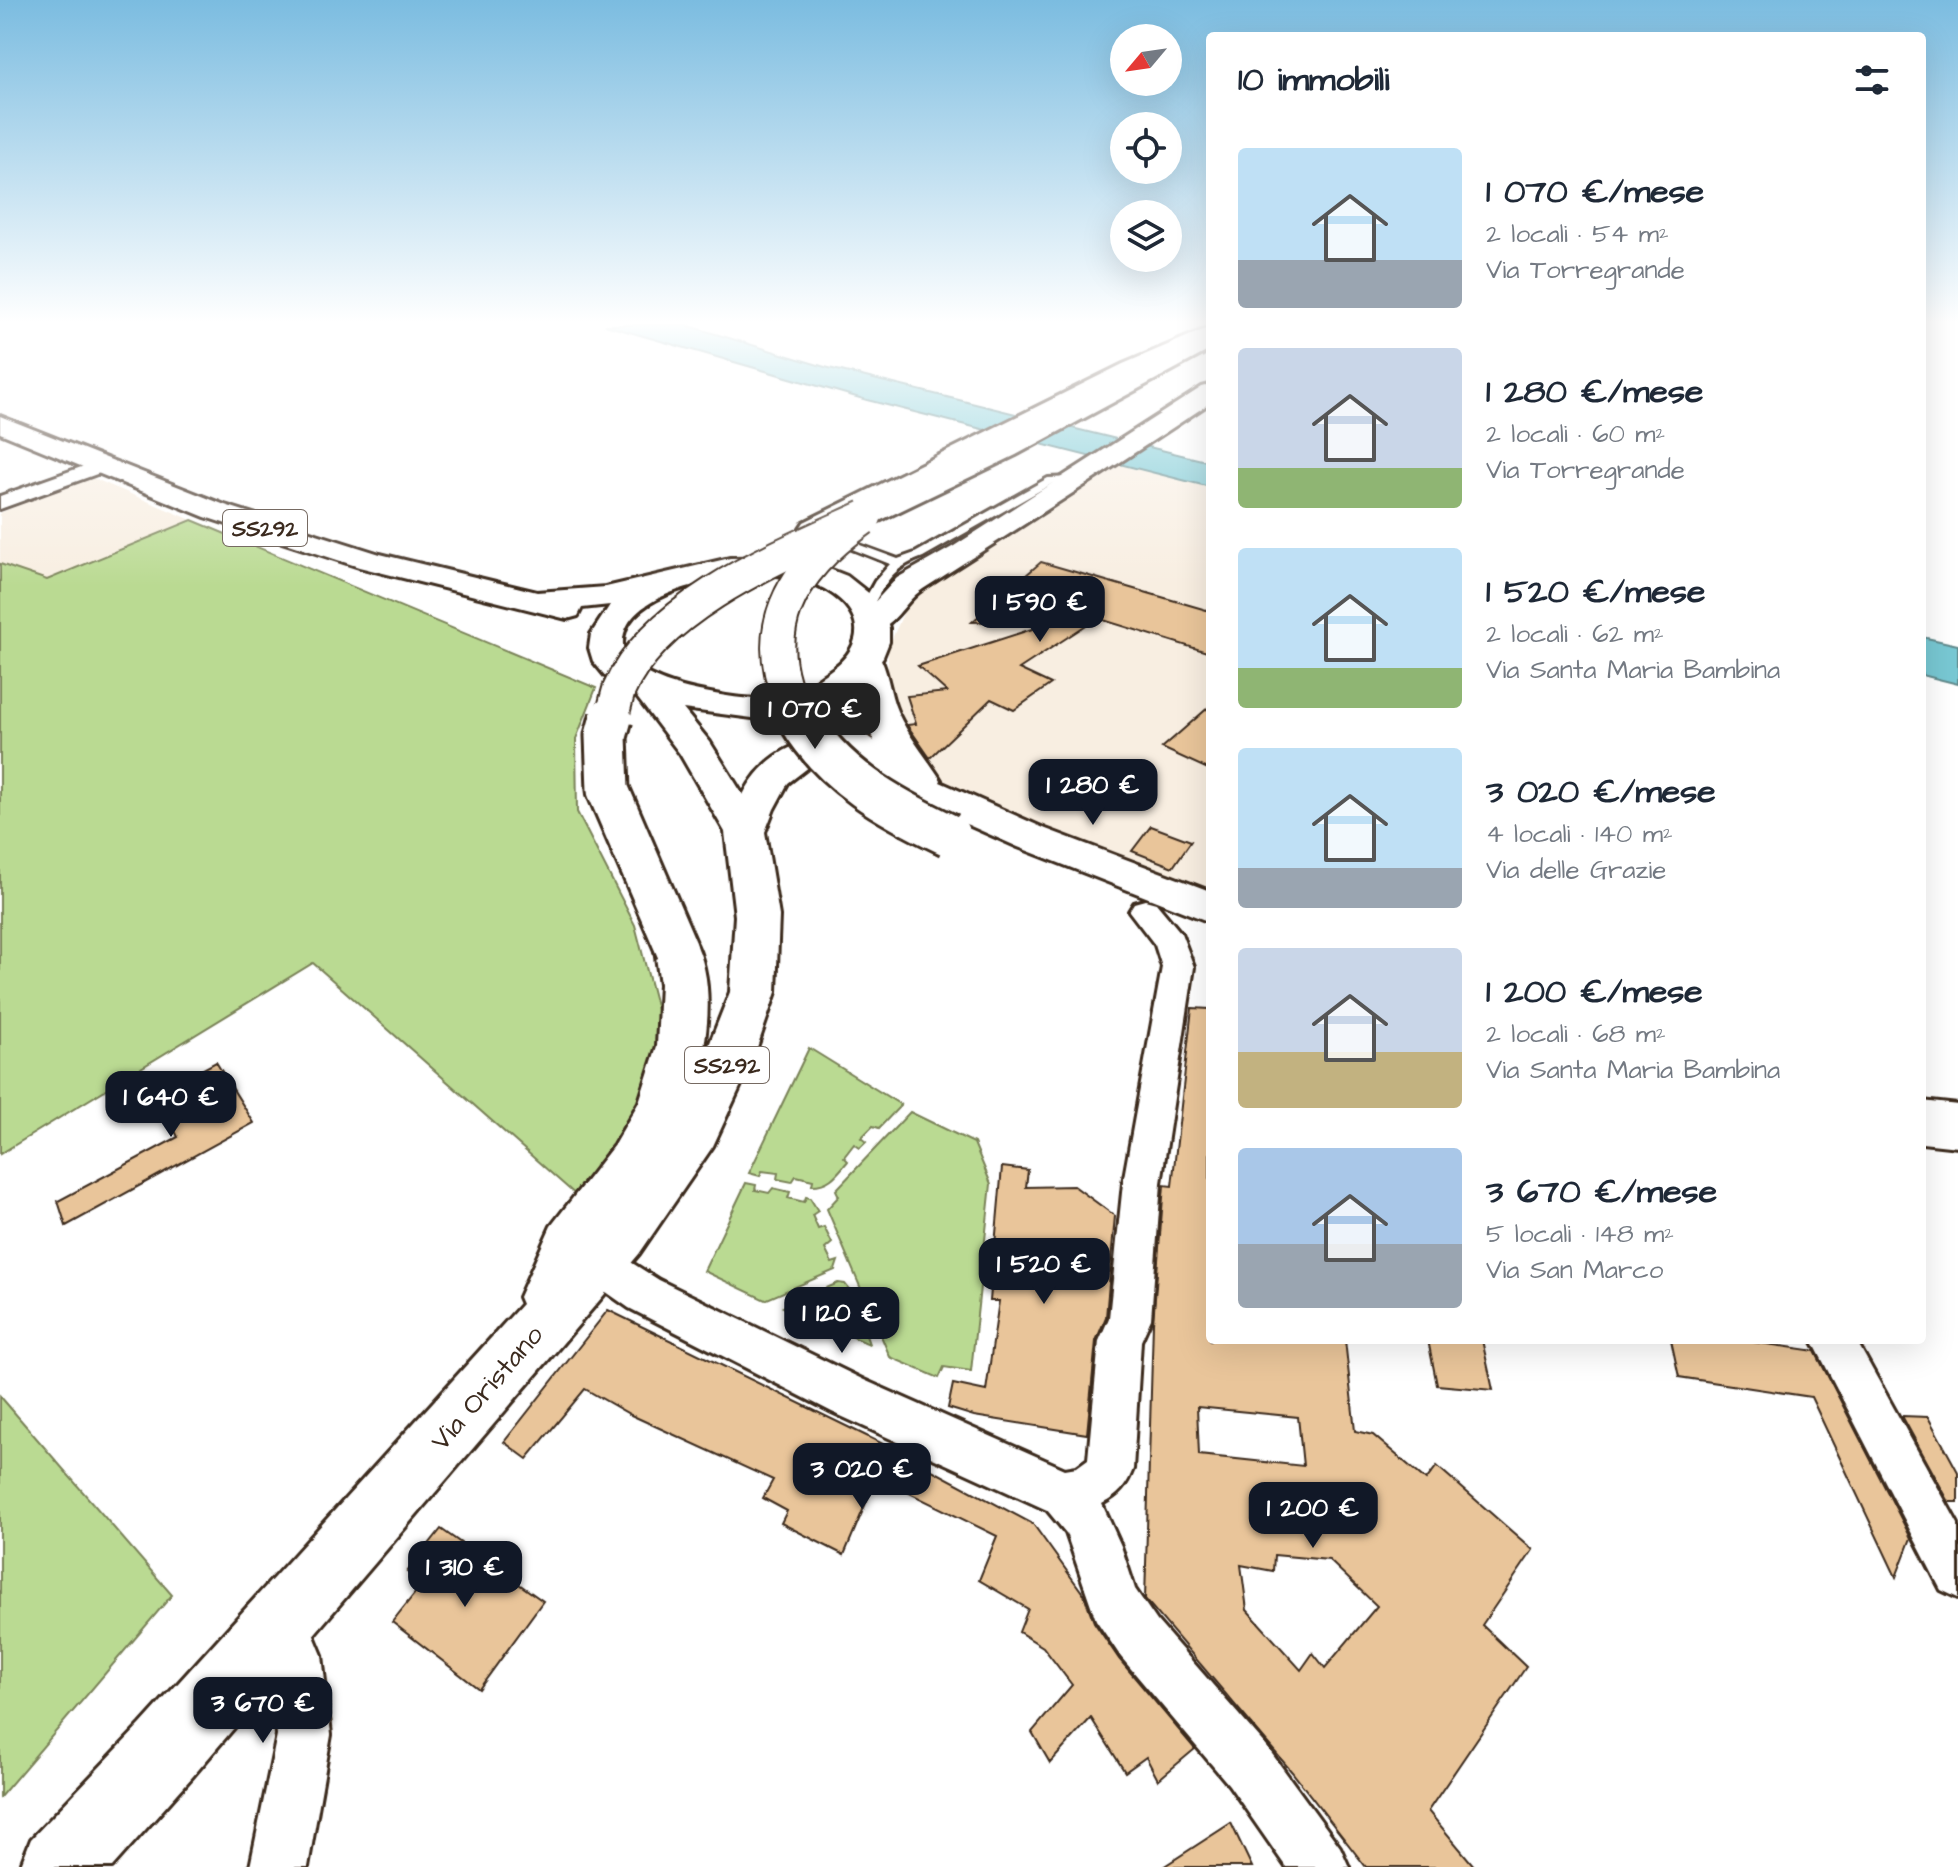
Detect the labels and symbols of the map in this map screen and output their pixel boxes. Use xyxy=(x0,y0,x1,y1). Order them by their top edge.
north arrow xyxy=(1110,24,1182,96)
road number: SS292 xyxy=(223,510,307,546)
pin: 1 590 € xyxy=(966,576,1114,644)
pin: 1 070 € xyxy=(741,683,889,751)
pin: 1 280 € xyxy=(1019,759,1167,827)
road number: SS292 xyxy=(685,1047,769,1083)
pin: 1 640 € xyxy=(97,1071,245,1139)
pin: 1 520 € xyxy=(970,1238,1118,1306)
pin: 1 120 € xyxy=(768,1287,916,1355)
street label: Via Oristano xyxy=(422,1316,553,1459)
pin: 3 020 € xyxy=(788,1443,936,1511)
pin: 1 200 € xyxy=(1239,1482,1387,1550)
pin: 1 310 € xyxy=(391,1541,539,1609)
pin: 3 670 € xyxy=(189,1677,337,1745)

